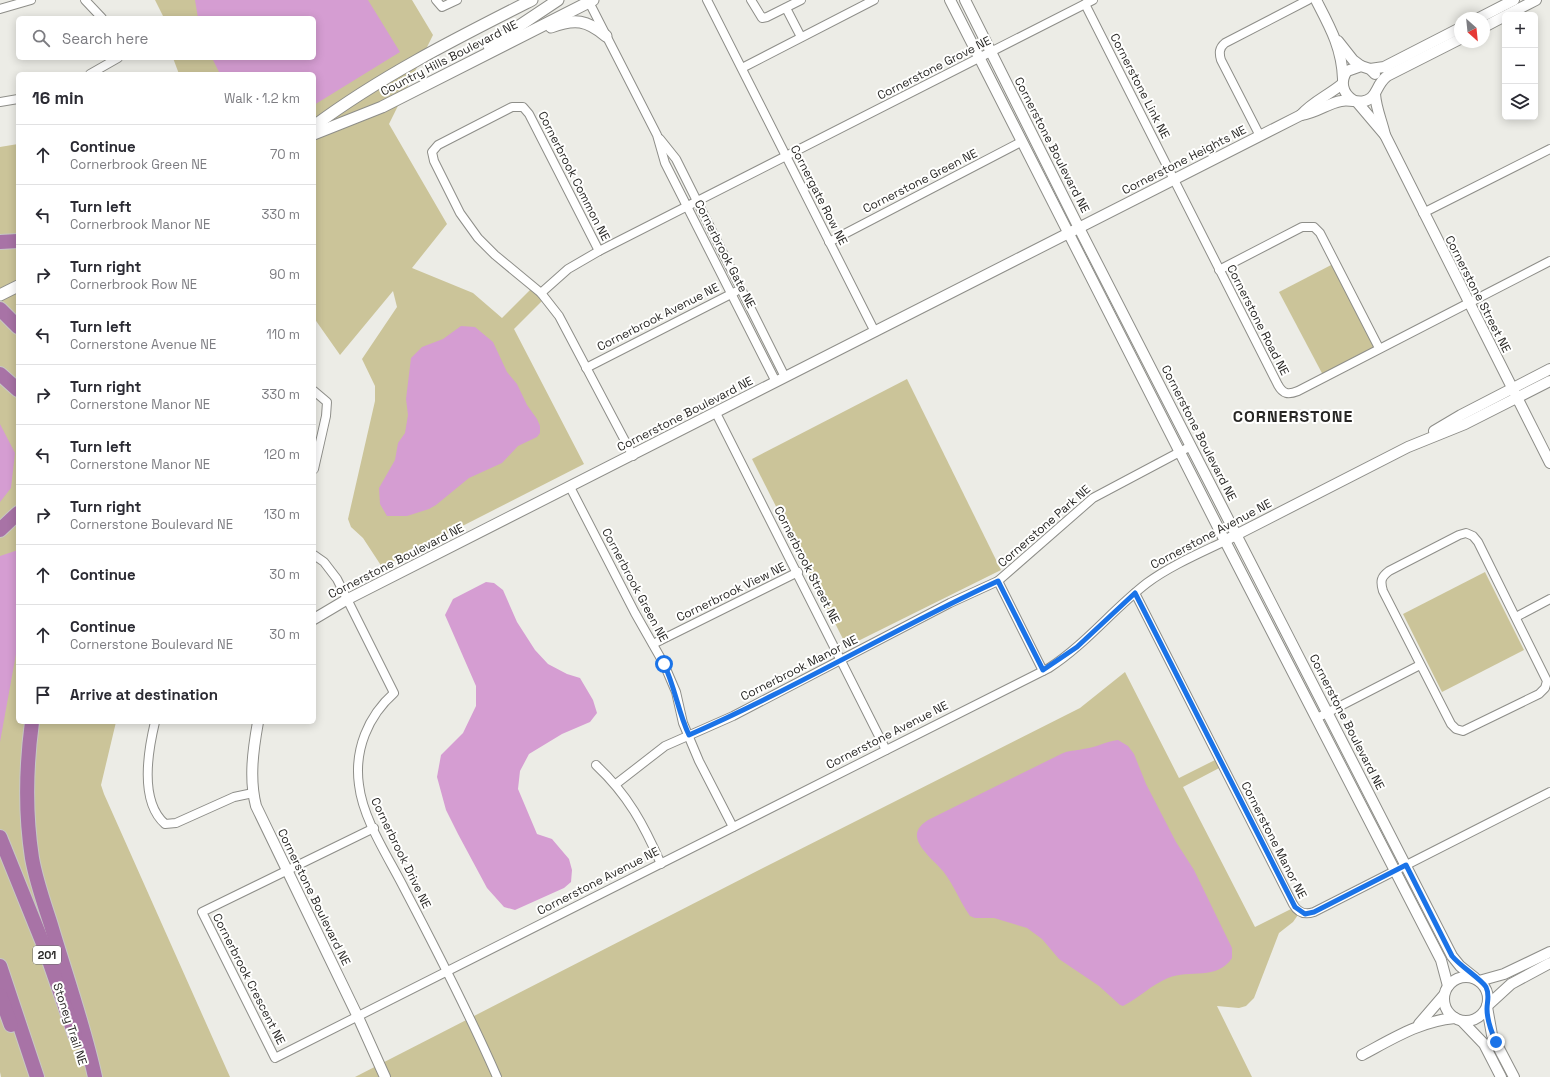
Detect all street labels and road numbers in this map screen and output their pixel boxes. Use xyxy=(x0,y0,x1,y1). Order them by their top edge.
street label: Country Hills Boulevard NE xyxy=(378,16,520,100)
street label: Cornerstone Link NE xyxy=(1107,31,1174,142)
street label: Cornerstone Grove NE xyxy=(874,32,994,104)
street label: Cornerstone Boulevard NE xyxy=(1011,74,1093,216)
street label: Cornerbrook Common NE xyxy=(534,108,614,244)
street label: Cornerstone Heights NE xyxy=(1119,122,1249,198)
street label: Cornergate Row NE xyxy=(787,142,851,248)
street label: Cornerstone Green NE xyxy=(860,145,980,217)
street label: Cornerbrook Gate NE xyxy=(691,197,759,311)
street label: Cornerstone Street NE xyxy=(1441,233,1515,356)
street label: Cornerstone Road NE xyxy=(1223,262,1293,378)
street label: Cornerbrook Avenue NE xyxy=(594,279,722,355)
street label: Cornerstone Boulevard NE xyxy=(1158,362,1240,504)
street label: Cornerstone Boulevard NE xyxy=(614,373,756,455)
street label: Cornerstone Park NE xyxy=(994,481,1094,571)
street label: Cornerstone Avenue NE xyxy=(1148,495,1275,573)
street label: Cornerbrook Street NE xyxy=(770,504,844,627)
street label: Cornerstone Boulevard NE xyxy=(325,520,467,602)
street label: Cornerbrook Green NE xyxy=(598,525,672,645)
street label: Cornerbrook View NE xyxy=(674,558,788,625)
street label: Cornerbrook Manor NE xyxy=(738,631,861,705)
street label: Cornerstone Boulevard NE xyxy=(1306,651,1388,793)
street label: Cornerstone Avenue NE xyxy=(823,697,951,773)
street label: Cornerstone Manor NE xyxy=(1238,779,1311,901)
street label: Cornerbrook Drive NE xyxy=(367,795,435,911)
street label: Cornerstone Boulevard NE xyxy=(274,826,354,968)
street label: Cornerstone Avenue NE xyxy=(534,843,662,919)
street label: Cornerbrook Crescent NE xyxy=(209,911,289,1048)
road number: 201 xyxy=(33,946,61,964)
street label: Stoney Trail NE xyxy=(49,981,91,1067)

